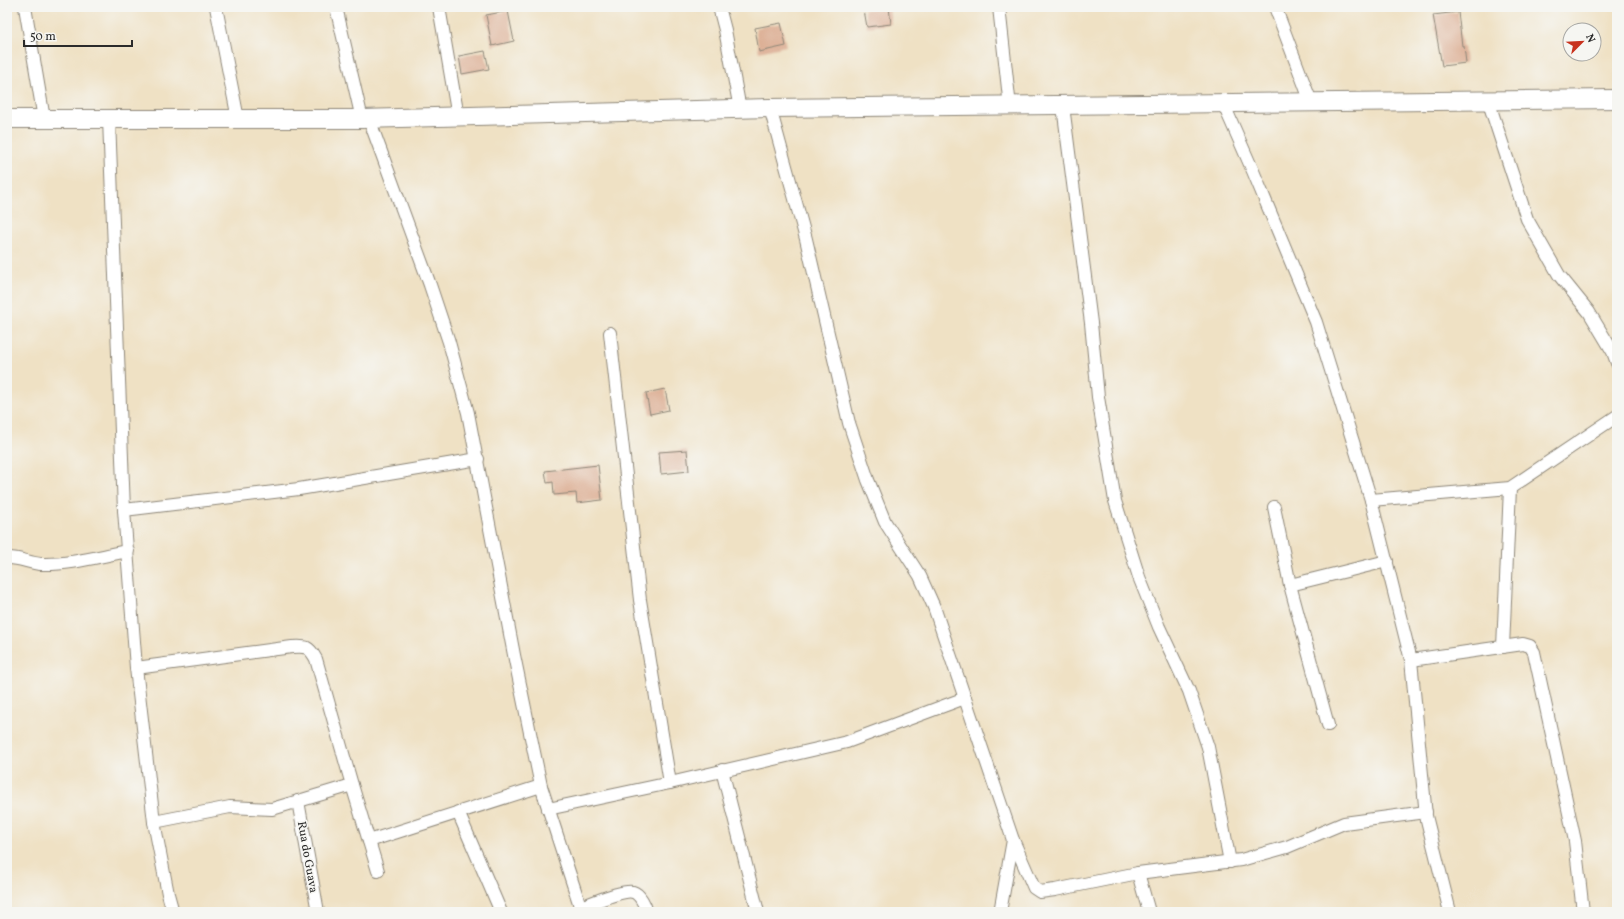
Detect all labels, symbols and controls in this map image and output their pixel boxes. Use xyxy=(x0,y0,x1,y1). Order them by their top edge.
scale bar xyxy=(24,22,132,48)
north arrow xyxy=(1562,22,1602,62)
text: 50 m xyxy=(30,29,56,45)
text: N xyxy=(1581,32,1598,45)
street label: Rua do Guava xyxy=(293,820,321,894)

